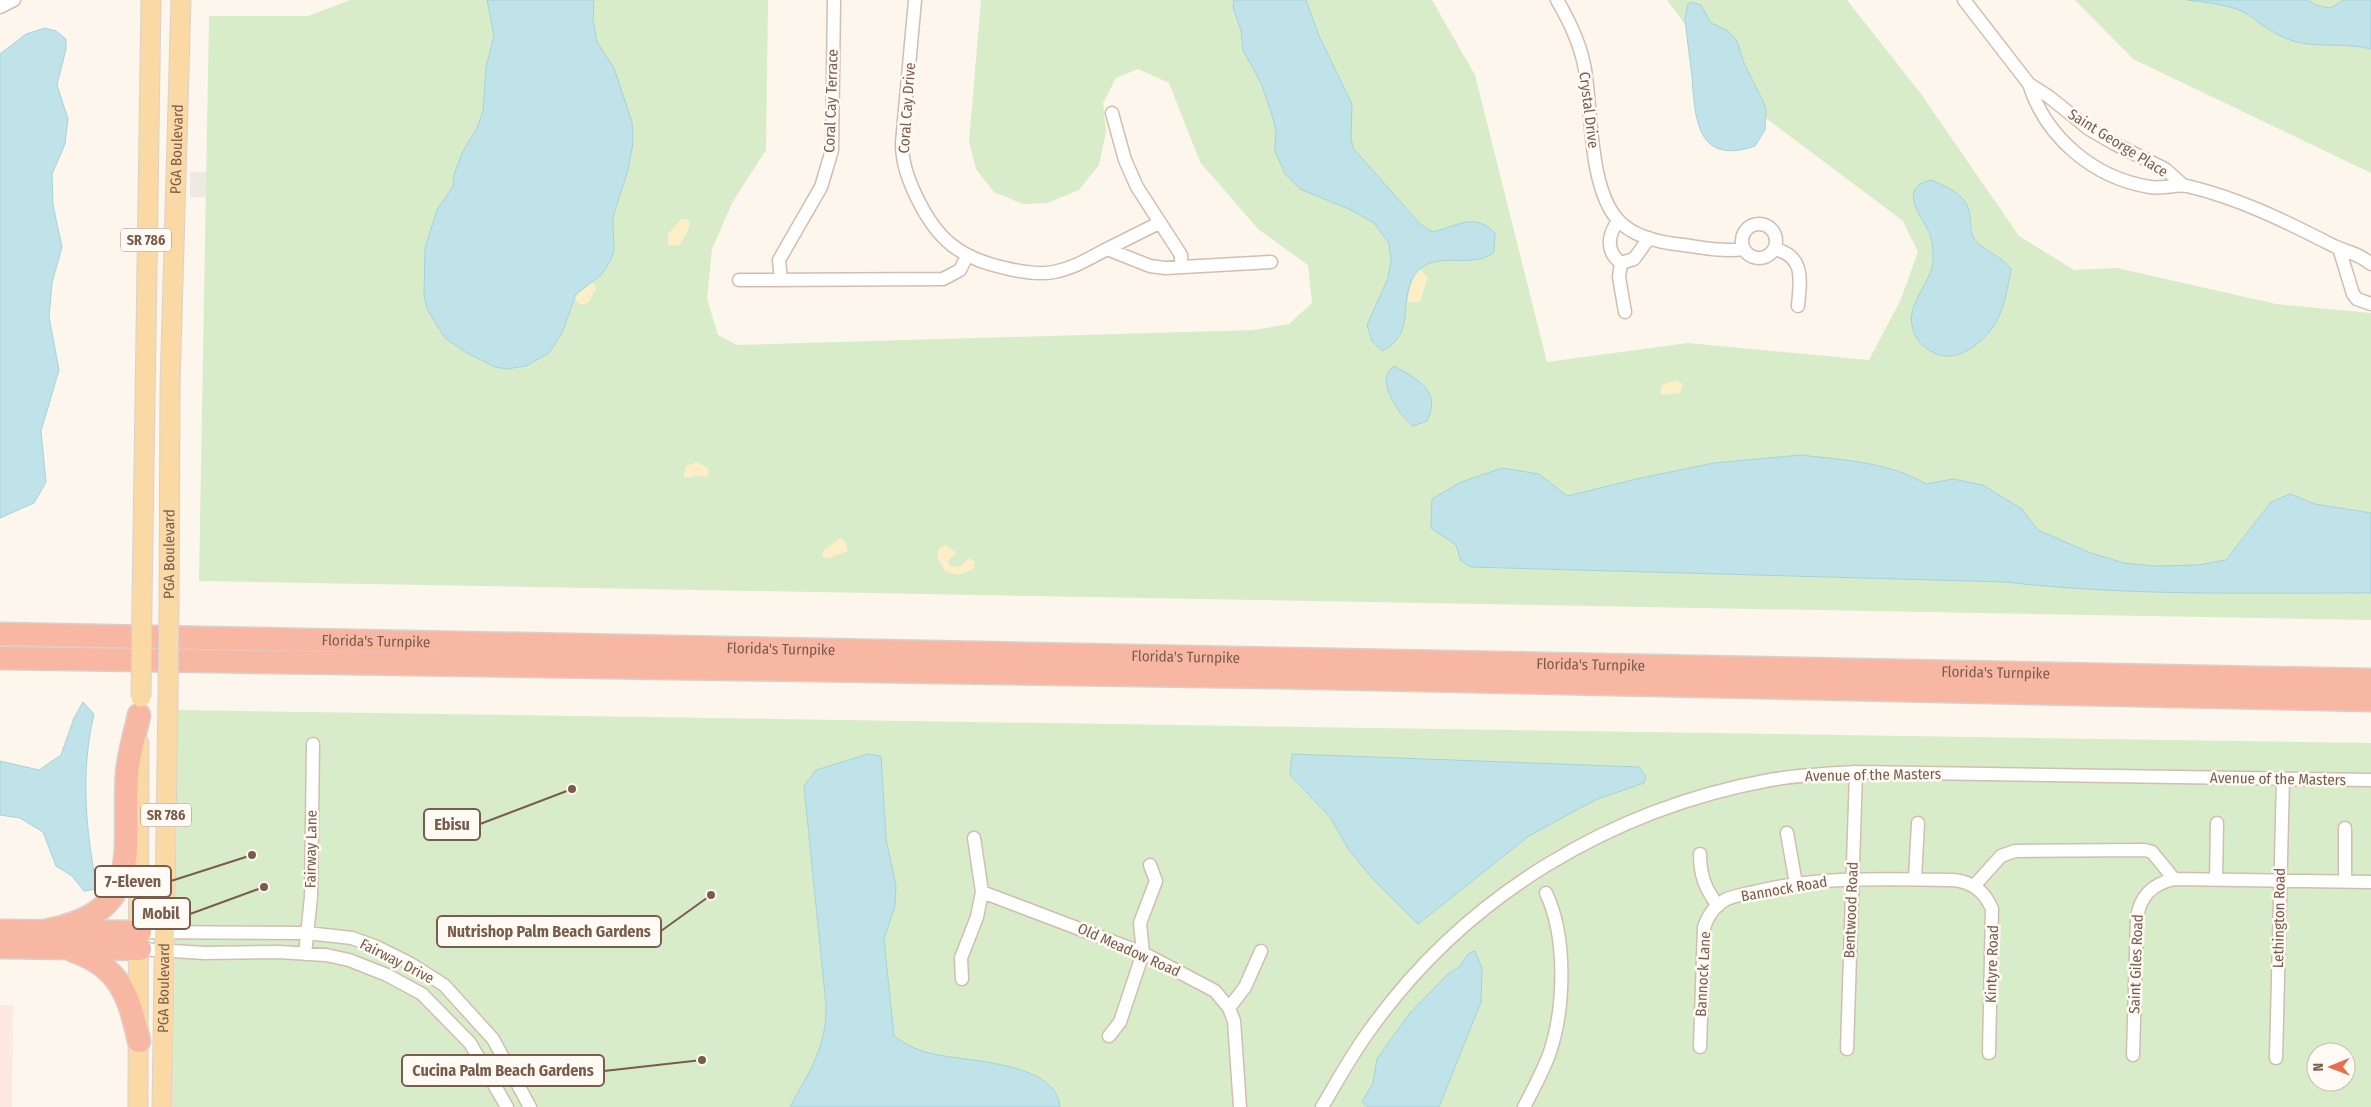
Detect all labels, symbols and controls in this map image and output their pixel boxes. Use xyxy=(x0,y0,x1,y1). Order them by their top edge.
street label: Coral Cay Terrace xyxy=(820,49,842,153)
street label: Coral Cay Drive xyxy=(895,62,919,154)
street label: Crystal Drive xyxy=(1575,71,1603,149)
street label: PGA Boulevard xyxy=(166,104,187,194)
street label: Saint George Place xyxy=(2065,105,2171,181)
road number: SR 786 xyxy=(121,228,171,252)
street label: PGA Boulevard xyxy=(160,509,178,599)
street label: Florida's Turnpike xyxy=(321,631,430,651)
street label: Florida's Turnpike xyxy=(726,639,835,659)
street label: Florida's Turnpike xyxy=(1131,647,1240,667)
street label: Florida's Turnpike xyxy=(1536,655,1645,675)
street label: Florida's Turnpike xyxy=(1941,663,2050,683)
street label: Avenue of the Masters xyxy=(1805,765,1941,785)
street label: Avenue of the Masters xyxy=(2210,769,2346,789)
road number: SR 786 xyxy=(141,804,191,826)
callout: Ebisu xyxy=(424,809,480,840)
street label: Fairway Lane xyxy=(301,810,321,888)
text: Ebisu xyxy=(434,815,470,834)
street label: Bentwood Road xyxy=(1840,861,1862,959)
callout: 7-Eleven xyxy=(95,866,171,897)
street label: Lethington Road xyxy=(2269,868,2289,968)
text: 7-Eleven xyxy=(105,872,161,891)
street label: Bannock Road xyxy=(1739,873,1829,905)
callout: Mobil xyxy=(133,898,190,929)
text: Mobil xyxy=(142,904,180,923)
street label: Saint Giles Road xyxy=(2125,914,2147,1014)
callout: Nutrishop Palm Beach Gardens xyxy=(437,916,661,947)
street label: Old Meadow Road xyxy=(1075,919,1183,981)
text: Nutrishop Palm Beach Gardens xyxy=(447,922,651,941)
street label: Kintyre Road xyxy=(1982,925,2002,1003)
street label: Bannock Lane xyxy=(1692,931,1714,1017)
street label: Fairway Drive xyxy=(357,935,437,987)
street label: PGA Boulevard xyxy=(154,943,173,1033)
north arrow xyxy=(2306,1042,2356,1092)
callout: Cucina Palm Beach Gardens xyxy=(402,1055,604,1086)
text: Cucina Palm Beach Gardens xyxy=(412,1061,594,1080)
text: N xyxy=(2310,1063,2327,1072)

